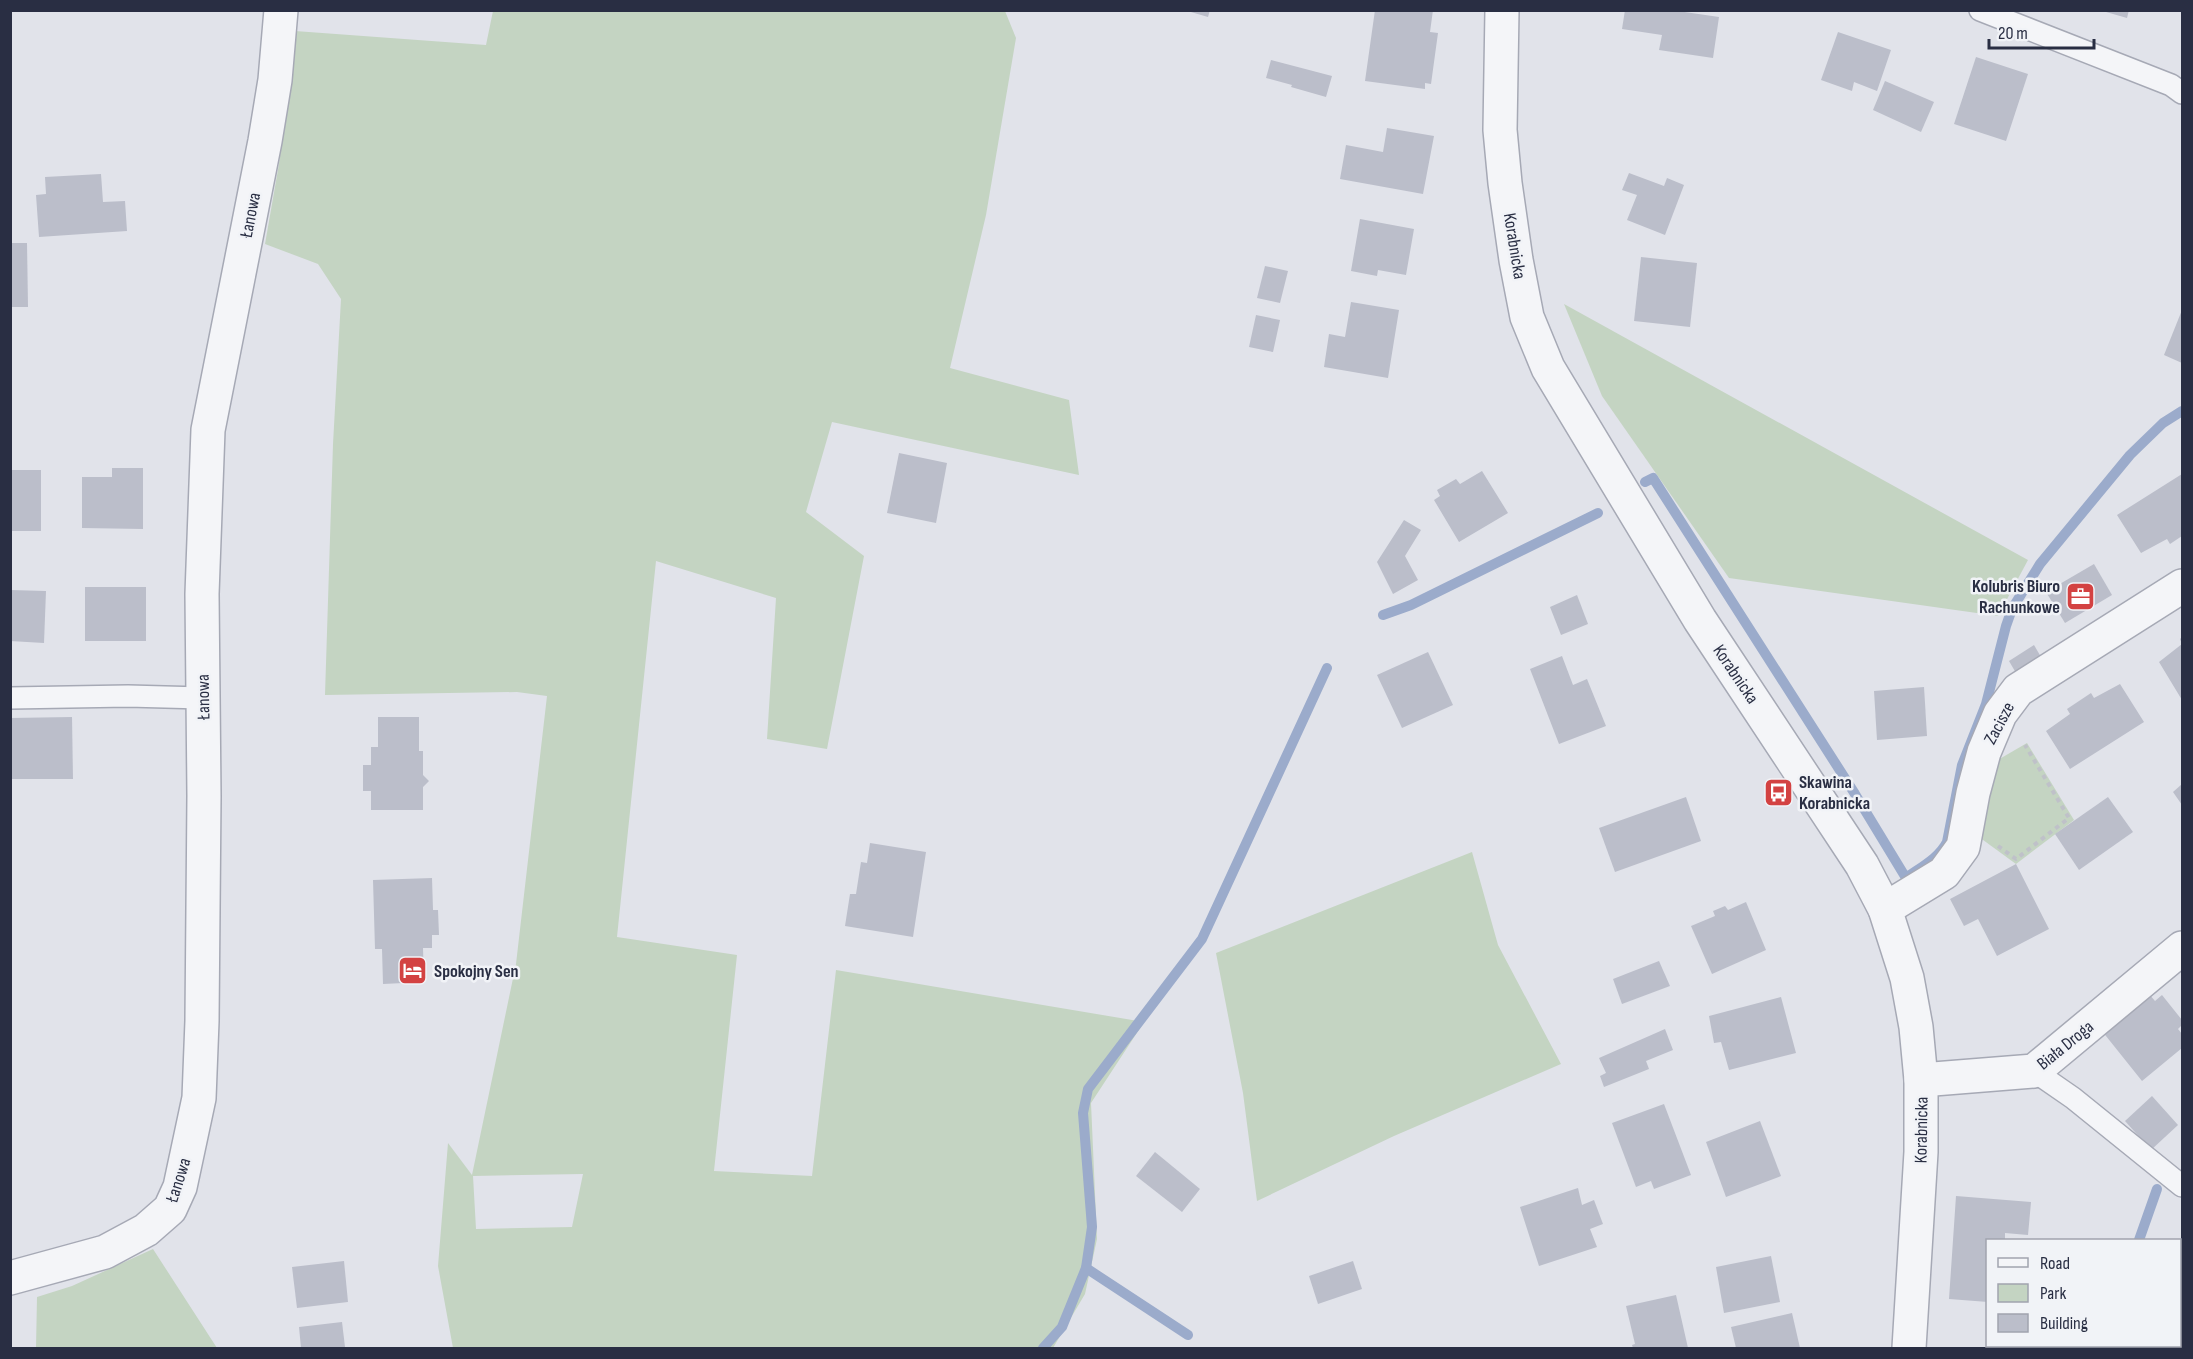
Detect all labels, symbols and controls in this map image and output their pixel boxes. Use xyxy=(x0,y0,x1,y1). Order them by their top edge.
scale bar xyxy=(1989,12,2094,50)
text: 20 m xyxy=(1998,23,2028,44)
street label: Łanowa xyxy=(236,191,265,240)
street label: Korabnicka xyxy=(1499,212,1530,281)
place label: Kolubris Biuro Rachunkowe xyxy=(1972,576,2060,618)
office icon: Kolubris Biuro Rachunkowe xyxy=(2065,580,2097,612)
street label: Korabnicka xyxy=(1708,641,1763,708)
street label: Łanowa xyxy=(193,674,214,721)
street label: Zacisze xyxy=(1980,699,2019,748)
place label: Skawina Korabnicka xyxy=(1799,772,1870,814)
bus stop icon: Skawina Korabnicka xyxy=(1762,776,1794,808)
hotel icon: Spokojny Sen xyxy=(397,955,429,987)
place label: Spokojny Sen xyxy=(434,961,519,982)
street label: Biała Droga xyxy=(2033,1016,2098,1074)
street label: Korabnicka xyxy=(1910,1096,1933,1164)
street label: Łanowa xyxy=(161,1155,196,1206)
legend xyxy=(1986,1239,2181,1347)
text: Road xyxy=(2040,1253,2070,1274)
text: Park xyxy=(2040,1283,2066,1304)
text: Building xyxy=(2040,1313,2088,1334)

